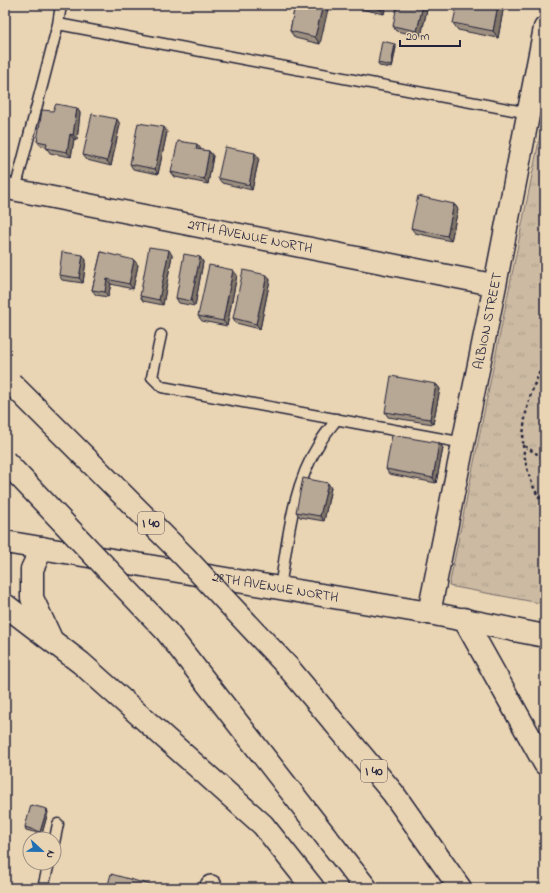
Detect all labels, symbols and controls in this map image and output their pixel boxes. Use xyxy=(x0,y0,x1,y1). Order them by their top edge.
scale bar xyxy=(400,22,460,48)
text: 20 m xyxy=(406,28,429,46)
street label: 29TH AVENUE NORTH xyxy=(186,214,314,259)
street label: ALBION STREET xyxy=(468,271,508,371)
road number: I 40 xyxy=(138,512,164,534)
street label: 28TH AVENUE NORTH xyxy=(211,566,340,608)
road number: I 40 xyxy=(361,760,387,782)
north arrow xyxy=(22,831,62,871)
text: N xyxy=(42,848,59,861)

